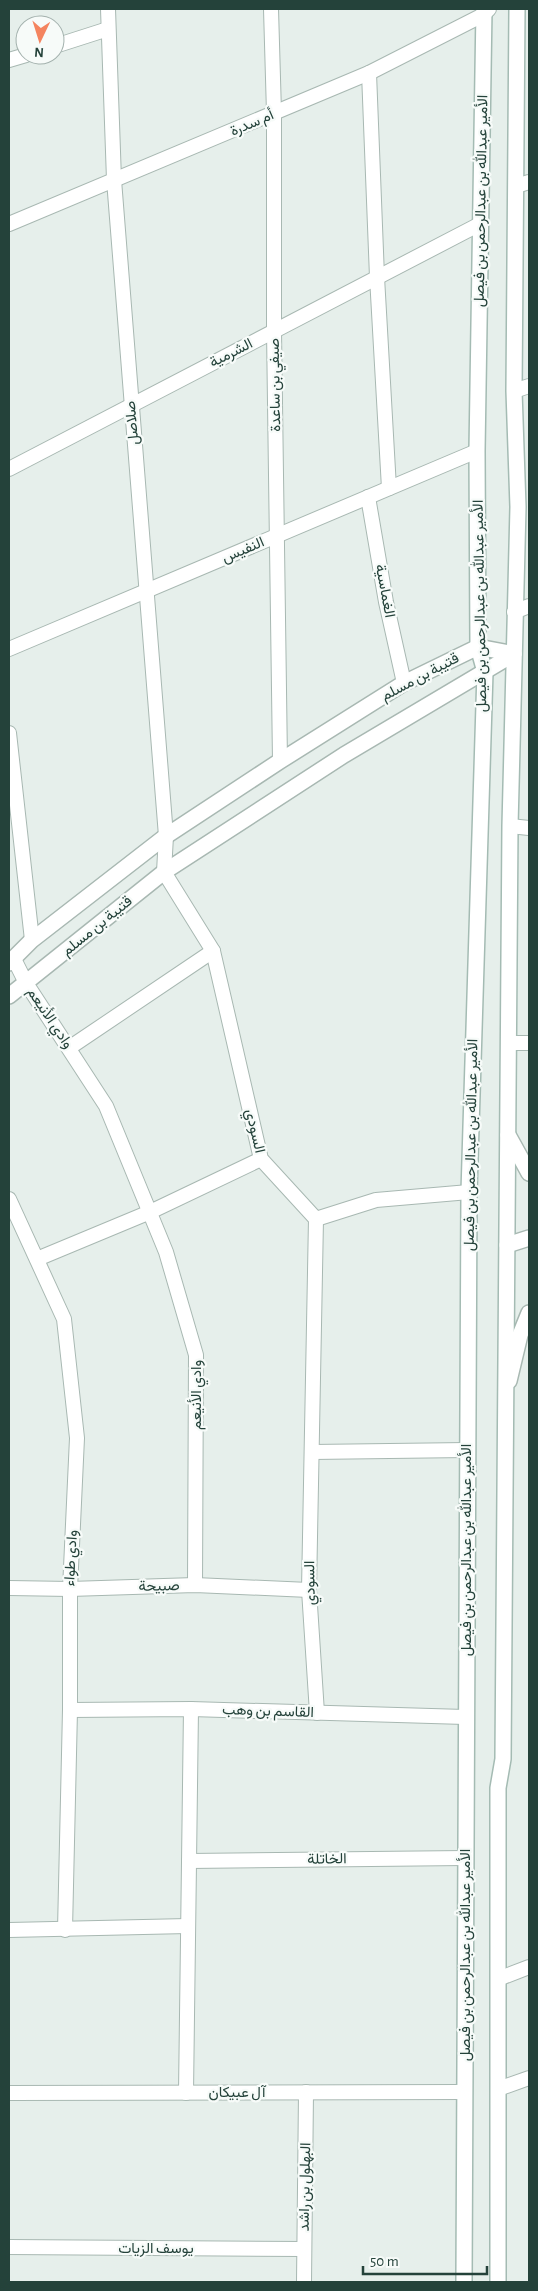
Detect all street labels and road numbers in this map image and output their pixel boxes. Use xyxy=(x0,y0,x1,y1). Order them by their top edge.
street label: الأمير عبدالله بن عبدالرحمن بن فيصل xyxy=(470,95,492,307)
street label: أم سدرة xyxy=(228,106,277,141)
street label: الشرمية xyxy=(207,336,255,371)
street label: صيفي بن ساعدة xyxy=(267,338,288,432)
street label: صلاصل xyxy=(123,400,142,446)
street label: الأمير عبدالله بن عبدالرحمن بن فيصل xyxy=(469,500,491,712)
street label: النفيس xyxy=(220,534,267,567)
street label: الغماسية xyxy=(372,563,398,619)
street label: قتيبة بن مسلم xyxy=(379,650,462,706)
street label: قتيبة بن مسلم xyxy=(59,893,136,960)
street label: وادي الأنيعم xyxy=(20,984,78,1054)
street label: الأمير عبدالله بن عبدالرحمن بن فيصل xyxy=(460,1039,482,1251)
street label: السودي xyxy=(238,1107,267,1156)
street label: وادي الأنيعم xyxy=(187,1360,209,1430)
street label: الأمير عبدالله بن عبدالرحمن بن فيصل xyxy=(457,1444,476,1656)
street label: وادي طواء xyxy=(62,1529,85,1587)
street label: السودي xyxy=(302,1560,323,1606)
street label: صبيحة xyxy=(138,1578,180,1595)
street label: القاسم بن وهب xyxy=(222,1702,314,1722)
street label: الأمير عبدالله بن عبدالرحمن بن فيصل xyxy=(456,1849,475,2061)
street label: الخاتلة xyxy=(307,1851,347,1867)
street label: آل عبيكان xyxy=(209,2084,267,2101)
street label: البهلول بن راشد xyxy=(297,2142,315,2232)
street label: يوسف الزيات xyxy=(118,2241,194,2257)

